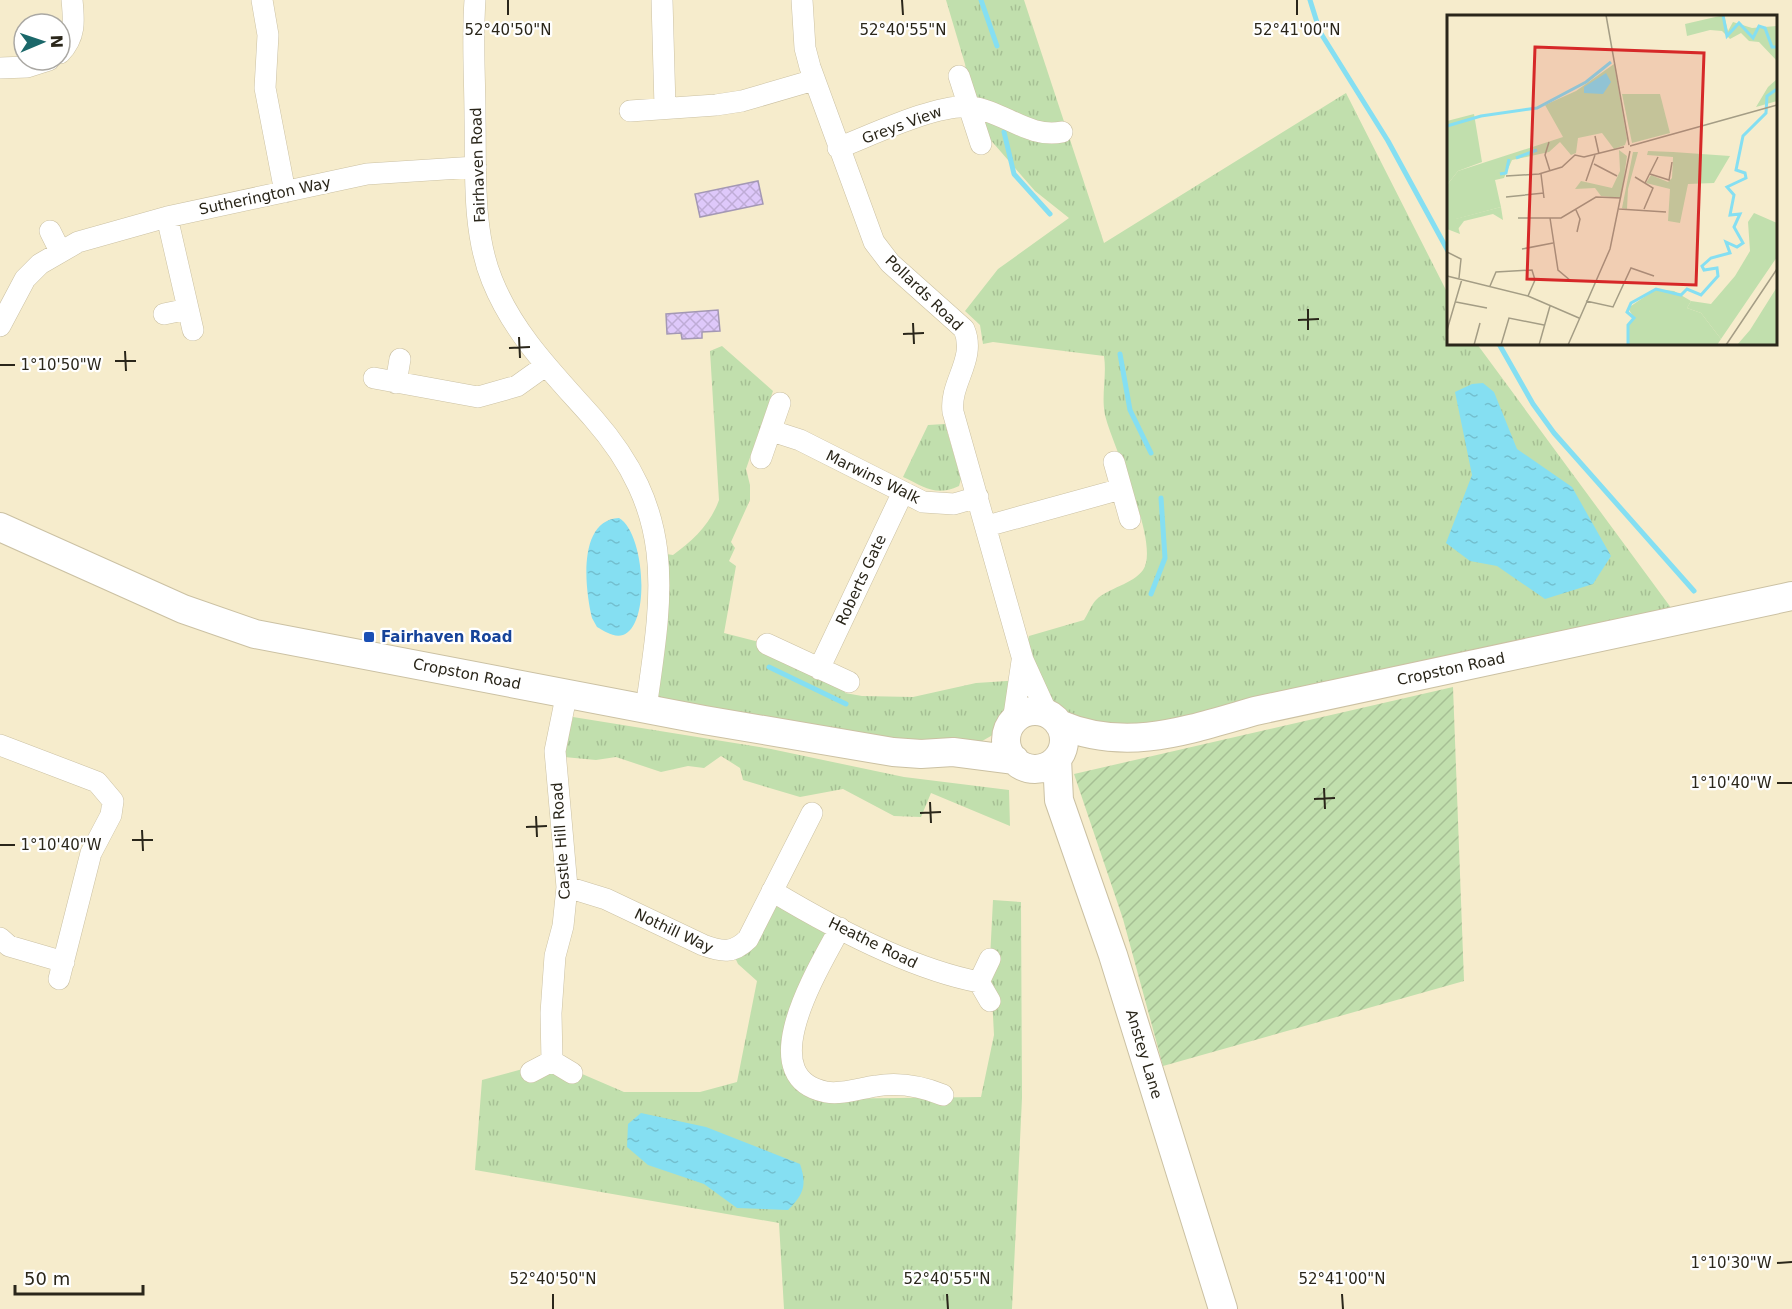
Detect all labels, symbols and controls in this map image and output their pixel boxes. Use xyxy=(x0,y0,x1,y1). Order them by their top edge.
north arrow xyxy=(12,12,72,72)
inset map xyxy=(1447,15,1777,345)
text: 52°40'50"N xyxy=(464,21,552,39)
text: 52°40'55"N xyxy=(859,21,947,39)
text: 52°41'00"N xyxy=(1253,21,1341,39)
text: N xyxy=(47,34,66,49)
street label: Greys View xyxy=(860,102,944,148)
street label: Fairhaven Road xyxy=(467,107,489,223)
street label: Sutherington Way xyxy=(197,173,333,219)
street label: Pollards Road xyxy=(881,251,967,335)
text: 1°10'50"W xyxy=(20,356,102,374)
street label: Marwins Walk xyxy=(823,446,923,508)
street label: Roberts Gate xyxy=(832,532,890,628)
place label: Fairhaven Road xyxy=(381,628,512,646)
marker: Fairhaven Road xyxy=(362,630,376,644)
street label: Cropston Road xyxy=(1395,649,1507,689)
street label: Cropston Road xyxy=(411,655,523,693)
text: 1°10'40"W xyxy=(1690,774,1772,792)
street label: Castle Hill Road xyxy=(548,782,574,900)
text: 1°10'40"W xyxy=(20,836,102,854)
street label: Nothill Way xyxy=(632,905,716,957)
street label: Heathe Road xyxy=(826,914,920,972)
street label: Anstey Lane xyxy=(1122,1007,1166,1101)
text: 1°10'30"W xyxy=(1690,1254,1772,1272)
scale bar xyxy=(15,1258,142,1296)
text: 50 m xyxy=(24,1268,70,1289)
text: 52°40'50"N xyxy=(509,1270,597,1288)
text: 52°40'55"N xyxy=(903,1270,991,1288)
text: 52°41'00"N xyxy=(1298,1270,1386,1288)

